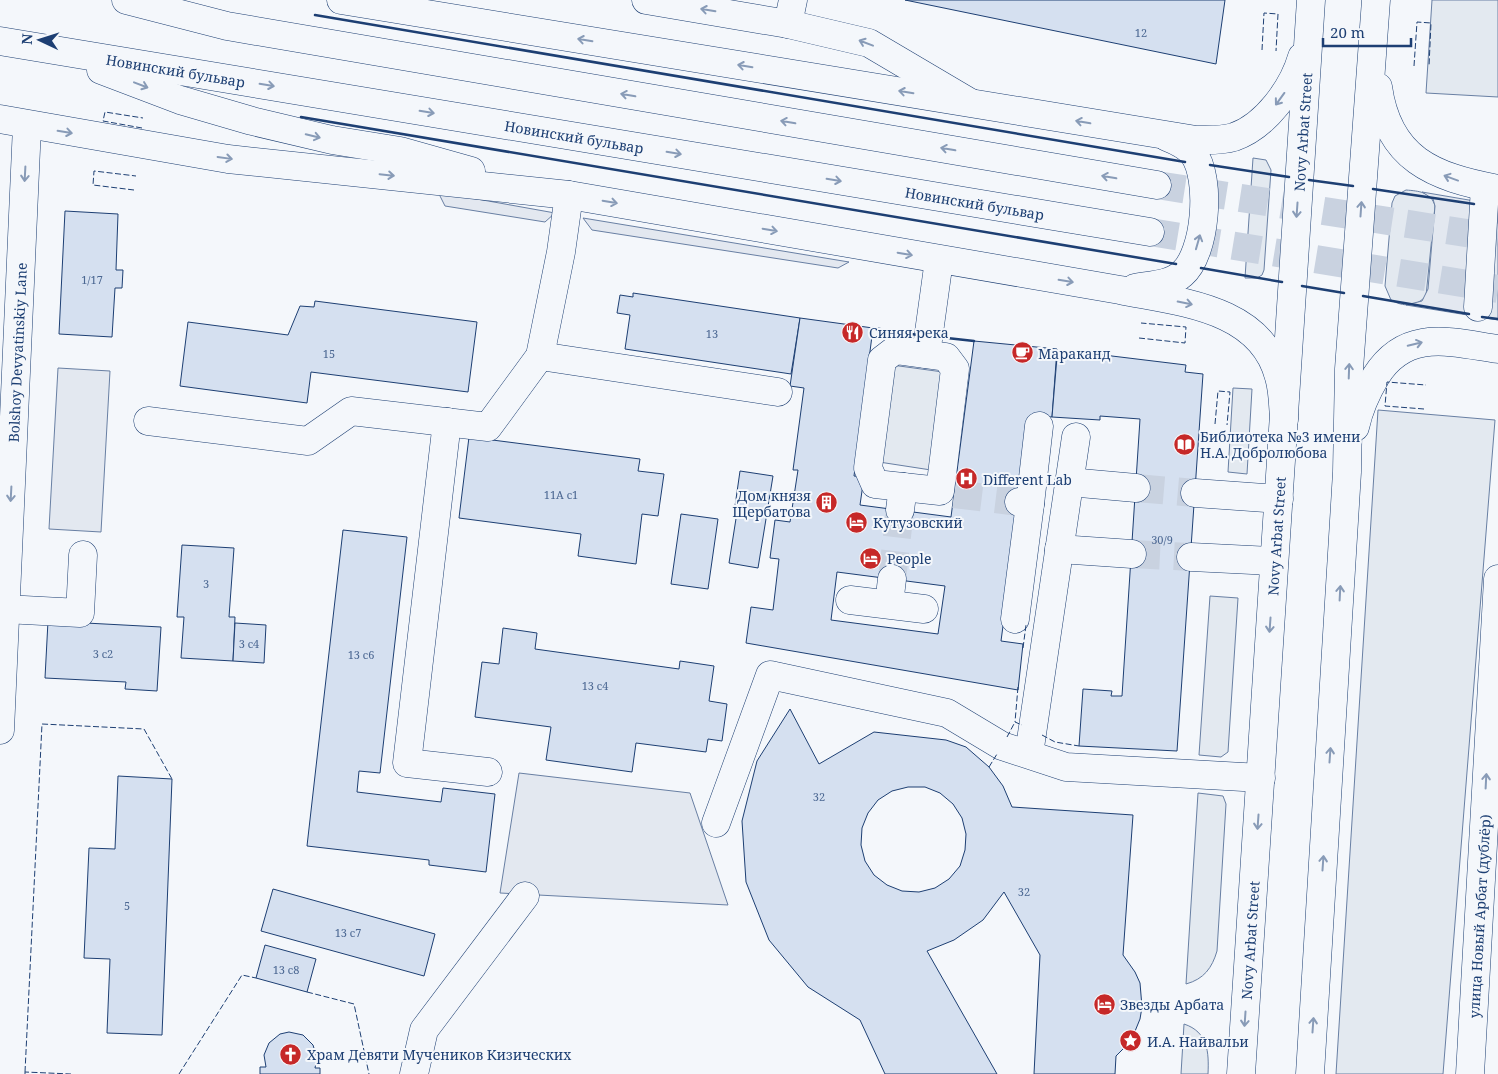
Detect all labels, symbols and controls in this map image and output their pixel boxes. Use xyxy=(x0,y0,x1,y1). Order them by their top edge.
one-way arrow xyxy=(700,5,716,15)
north arrow xyxy=(15,15,65,65)
scale bar xyxy=(1323,15,1410,47)
text: 20 m xyxy=(1330,22,1365,42)
house number: 12 xyxy=(1135,25,1147,40)
text: N xyxy=(17,33,36,45)
one-way arrow xyxy=(577,34,593,44)
one-way arrow xyxy=(859,38,874,47)
street label: Новинский бульвар xyxy=(105,49,247,91)
one-way arrow xyxy=(738,61,754,71)
street label: Novy Arbat Street xyxy=(1289,72,1316,192)
one-way arrow xyxy=(258,81,274,91)
one-way arrow xyxy=(133,82,148,91)
one-way arrow xyxy=(898,87,914,97)
one-way arrow xyxy=(620,89,636,99)
one-way arrow xyxy=(1275,91,1285,105)
one-way arrow xyxy=(419,107,435,117)
street label: Новинский бульвар xyxy=(503,115,645,157)
one-way arrow xyxy=(780,117,796,127)
one-way arrow xyxy=(1076,117,1092,127)
one-way arrow xyxy=(57,127,73,137)
one-way arrow xyxy=(305,132,321,141)
one-way arrow xyxy=(941,144,957,154)
one-way arrow xyxy=(665,148,681,158)
one-way arrow xyxy=(217,154,233,164)
one-way arrow xyxy=(21,166,30,182)
one-way arrow xyxy=(379,170,395,180)
one-way arrow xyxy=(1101,171,1117,181)
one-way arrow xyxy=(1443,173,1459,182)
one-way arrow xyxy=(826,175,842,185)
street label: Новинский бульвар xyxy=(904,182,1046,224)
one-way arrow xyxy=(602,198,618,208)
one-way arrow xyxy=(1356,201,1365,217)
one-way arrow xyxy=(1293,202,1302,218)
one-way arrow xyxy=(762,226,778,236)
one-way arrow xyxy=(1194,235,1203,251)
one-way arrow xyxy=(897,250,913,260)
street label: Bolshoy Devyatinskiy Lane xyxy=(3,262,30,443)
house number: 1/17 xyxy=(81,272,103,287)
one-way arrow xyxy=(1057,276,1073,286)
one-way arrow xyxy=(1176,299,1192,308)
restaurant icon: Синяя река xyxy=(841,320,865,344)
place label: Синяя река xyxy=(869,323,949,342)
house number: 13 xyxy=(706,326,718,341)
one-way arrow xyxy=(1407,339,1423,348)
cafe icon: Мараканд xyxy=(1010,341,1034,365)
place label: Мараканд xyxy=(1038,344,1111,363)
house number: 15 xyxy=(323,346,335,361)
one-way arrow xyxy=(1345,363,1354,379)
place label: Библиотека №3 имени Н.А. Добролюбова xyxy=(1200,427,1361,462)
library icon: Библиотека №3 имени Н.А. Добролюбова xyxy=(1172,432,1196,456)
hospital icon: Different Lab xyxy=(955,467,979,491)
place label: Different Lab xyxy=(983,470,1072,489)
street label: Novy Arbat Street xyxy=(1263,476,1289,596)
one-way arrow xyxy=(6,486,15,502)
place label: Дом князя Щербатова xyxy=(732,486,811,521)
house number: 11А с1 xyxy=(544,487,578,502)
building icon: Дом князя Щербатова xyxy=(815,491,839,515)
hotel icon: Кутузовский xyxy=(845,510,869,534)
place label: Кутузовский xyxy=(873,513,963,532)
house number: 30/9 xyxy=(1151,532,1173,547)
hotel icon: People xyxy=(859,546,883,570)
place label: People xyxy=(887,549,931,568)
house number: 3 xyxy=(203,576,209,591)
one-way arrow xyxy=(1335,585,1344,601)
one-way arrow xyxy=(1265,616,1275,632)
house number: 3 с4 xyxy=(239,636,259,651)
house number: 3 с2 xyxy=(93,646,113,661)
house number: 13 с6 xyxy=(348,647,374,662)
house number: 13 с4 xyxy=(582,678,608,693)
one-way arrow xyxy=(1325,747,1334,763)
one-way arrow xyxy=(1482,773,1491,789)
house number: 32 xyxy=(813,789,825,804)
one-way arrow xyxy=(1253,813,1262,829)
street label: улица Новый Арбат (дублёр) xyxy=(1464,814,1494,1019)
one-way arrow xyxy=(1318,855,1327,871)
street label: Novy Arbat Street xyxy=(1236,880,1263,1000)
house number: 32 xyxy=(1018,884,1030,899)
house number: 5 xyxy=(124,898,130,913)
house number: 13 с7 xyxy=(335,925,361,940)
house number: 13 с8 xyxy=(273,962,299,977)
hotel icon: Звезды Арбата xyxy=(1092,992,1116,1016)
place label: Звезды Арбата xyxy=(1120,995,1224,1014)
one-way arrow xyxy=(1240,1010,1250,1026)
one-way arrow xyxy=(1308,1018,1317,1034)
place icon: И.А. Найвальи xyxy=(1119,1029,1143,1053)
place label: И.А. Найвальи xyxy=(1147,1032,1249,1051)
church icon: Храм Девяти Мучеников Кизических xyxy=(279,1042,303,1066)
place label: Храм Девяти Мучеников Кизических xyxy=(307,1045,572,1064)

